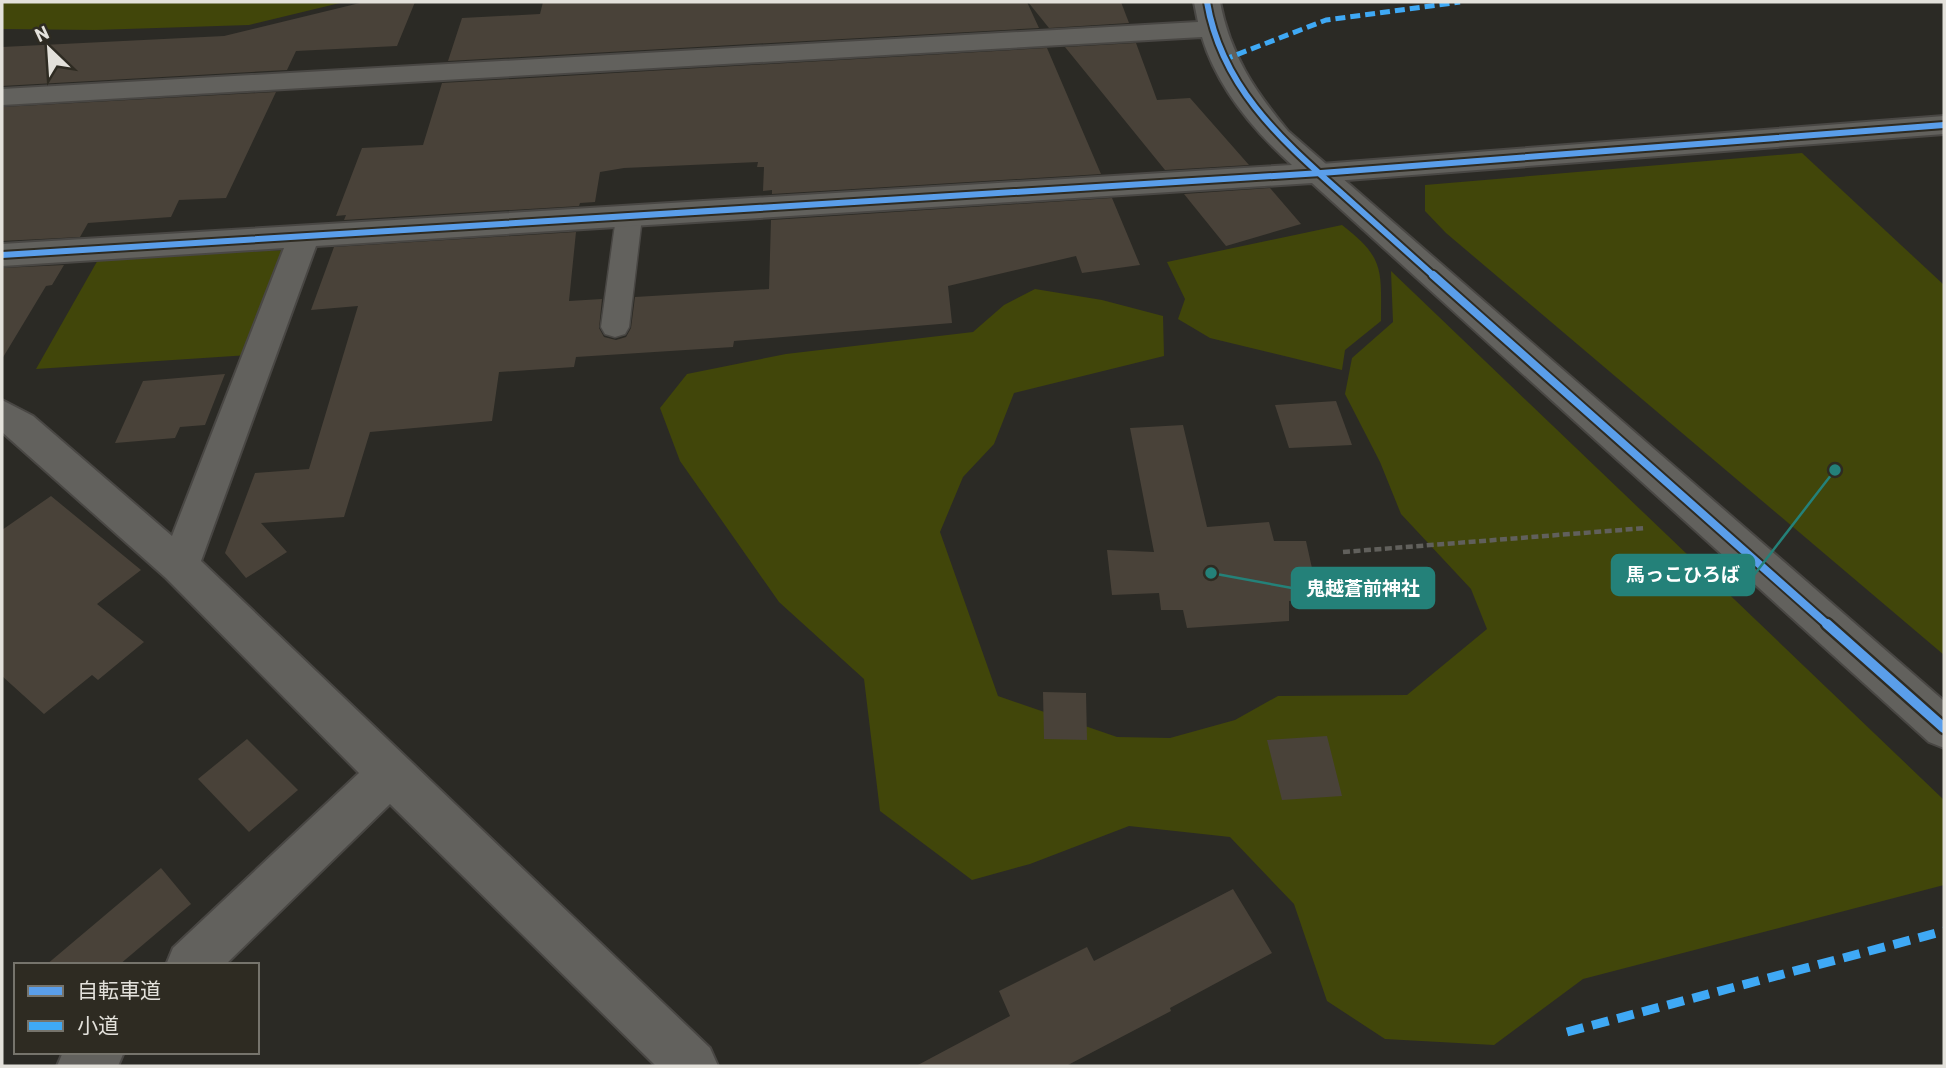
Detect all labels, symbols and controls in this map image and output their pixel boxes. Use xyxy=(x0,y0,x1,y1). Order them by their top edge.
north arrow xyxy=(14,14,84,84)
text: N xyxy=(31,20,52,46)
callout: 馬っこひろば xyxy=(1612,555,1754,595)
text: 馬っこひろば xyxy=(1626,562,1740,585)
callout: 鬼越蒼前神社 xyxy=(1292,568,1434,608)
text: 鬼越蒼前神社 xyxy=(1306,576,1420,599)
legend xyxy=(14,963,259,1054)
text: 自転車道 xyxy=(77,977,161,1002)
text: 小道 xyxy=(77,1012,119,1037)

